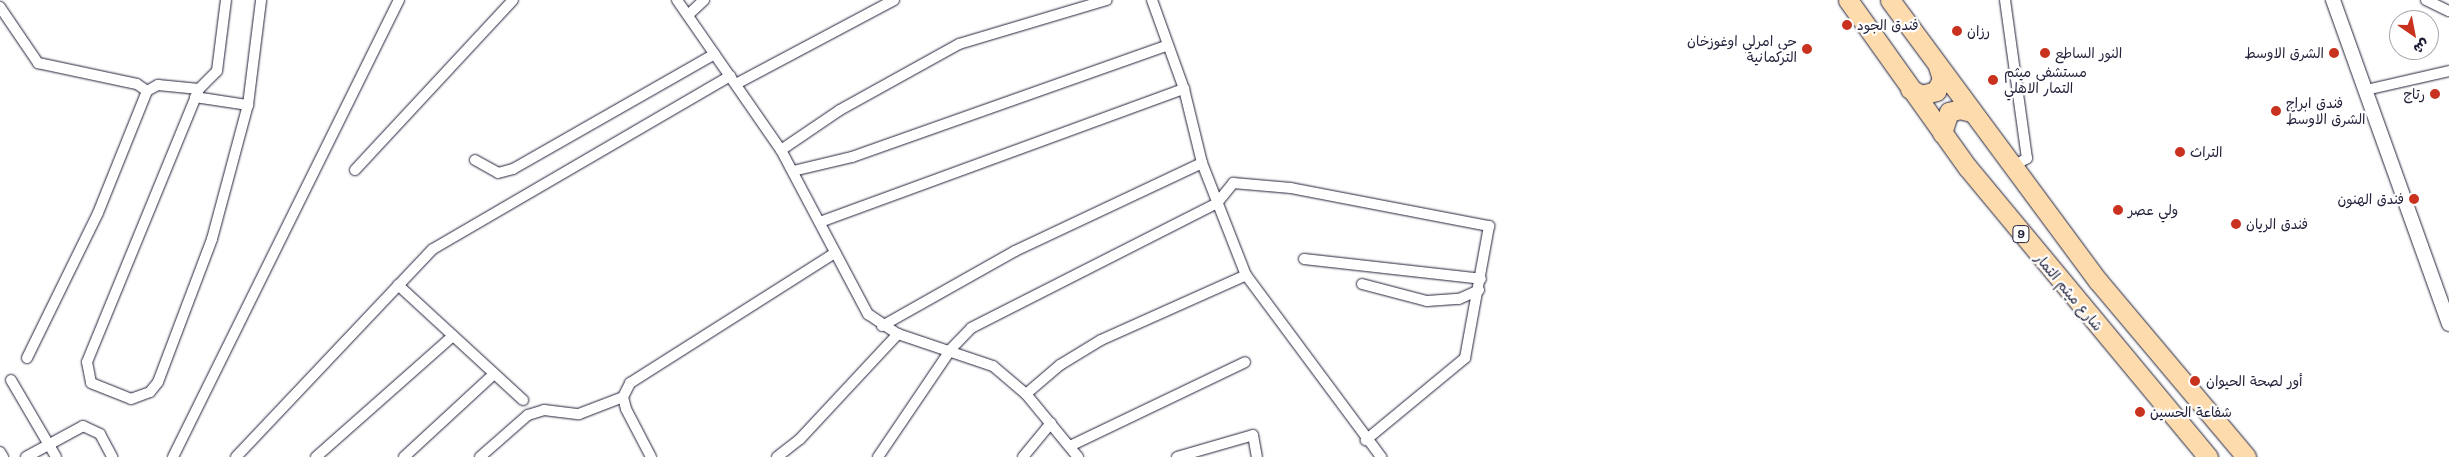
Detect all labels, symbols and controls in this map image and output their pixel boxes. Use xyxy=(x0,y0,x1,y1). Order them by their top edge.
north arrow xyxy=(2389,10,2439,60)
place label: فندق الجود xyxy=(1857,17,1919,33)
marker: فندق الجود xyxy=(1841,19,1853,31)
place label: رزان xyxy=(1967,23,1990,39)
marker: رزان xyxy=(1951,25,1963,37)
place label: حي امرلي اوغوزخان التركمانية xyxy=(1687,33,1797,65)
text: ش xyxy=(2410,35,2434,59)
marker: حي امرلي اوغوزخان التركمانية xyxy=(1801,43,1813,55)
place label: النور الساطع xyxy=(2055,45,2122,61)
place label: الشرق الاوسط xyxy=(2244,45,2324,61)
marker: النور الساطع xyxy=(2039,47,2051,59)
marker: الشرق الاوسط xyxy=(2328,47,2340,59)
place label: مستشفى ميثم التمار الاهلي xyxy=(2004,64,2087,96)
marker: مستشفى ميثم التمار الاهلي xyxy=(1986,73,2000,87)
place label: رتاج xyxy=(2403,86,2425,102)
marker: رتاج xyxy=(2429,88,2441,100)
place label: فندق ابراج الشرق الاوسط xyxy=(2286,95,2366,128)
marker: فندق ابراج الشرق الاوسط xyxy=(2270,105,2282,117)
place label: التراث xyxy=(2190,144,2222,160)
marker: التراث xyxy=(2174,146,2186,158)
place label: فندق الهنون xyxy=(2337,191,2404,207)
marker: فندق الهنون xyxy=(2408,193,2420,205)
place label: ولي عصر xyxy=(2128,202,2178,218)
marker: ولي عصر xyxy=(2112,204,2124,216)
place label: فندق الريان xyxy=(2246,216,2308,232)
marker: فندق الريان xyxy=(2230,218,2242,230)
road number: 9 xyxy=(2012,224,2030,243)
street label: شارع ميثم التمار xyxy=(2032,250,2106,334)
place label: أور لصحة الحيوان xyxy=(2206,373,2303,389)
marker: أور لصحة الحيوان xyxy=(2188,374,2202,388)
place label: شفاعة الحسين xyxy=(2150,404,2232,420)
marker: شفاعة الحسين xyxy=(2134,406,2146,418)

